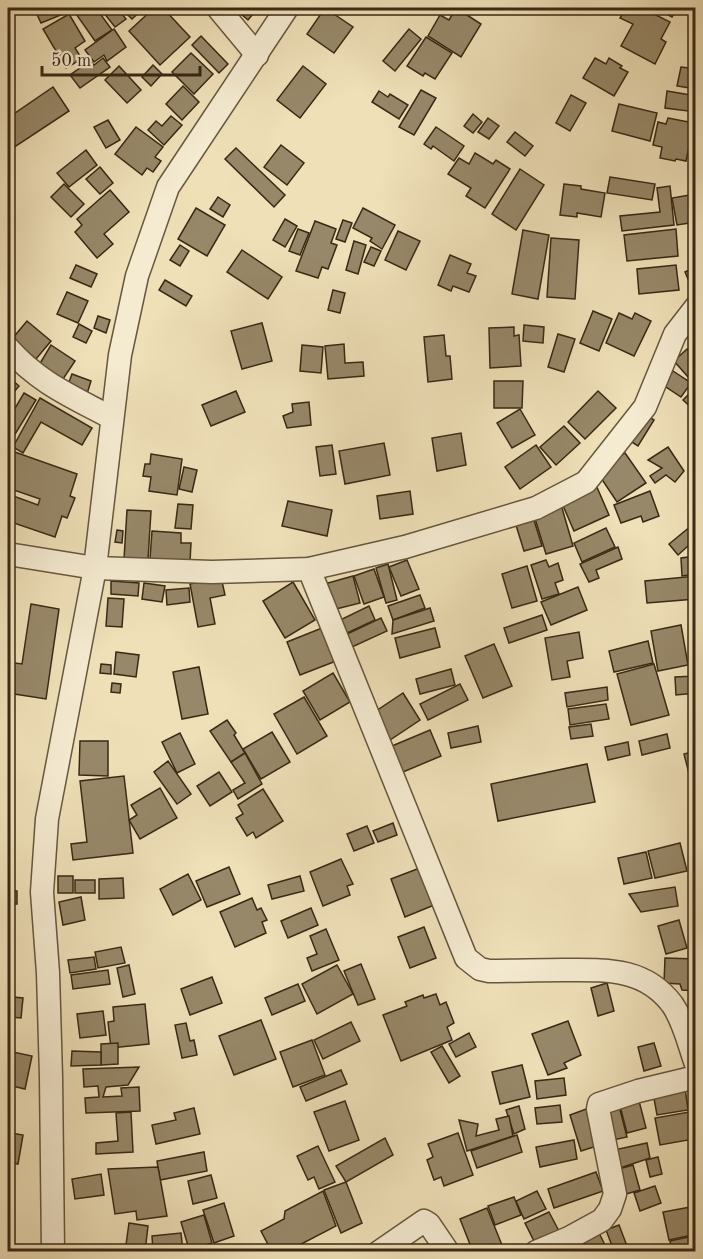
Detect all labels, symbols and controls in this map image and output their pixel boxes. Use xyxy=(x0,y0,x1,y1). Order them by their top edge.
scale bar xyxy=(42,39,200,77)
text: 50 m xyxy=(51,52,91,70)

